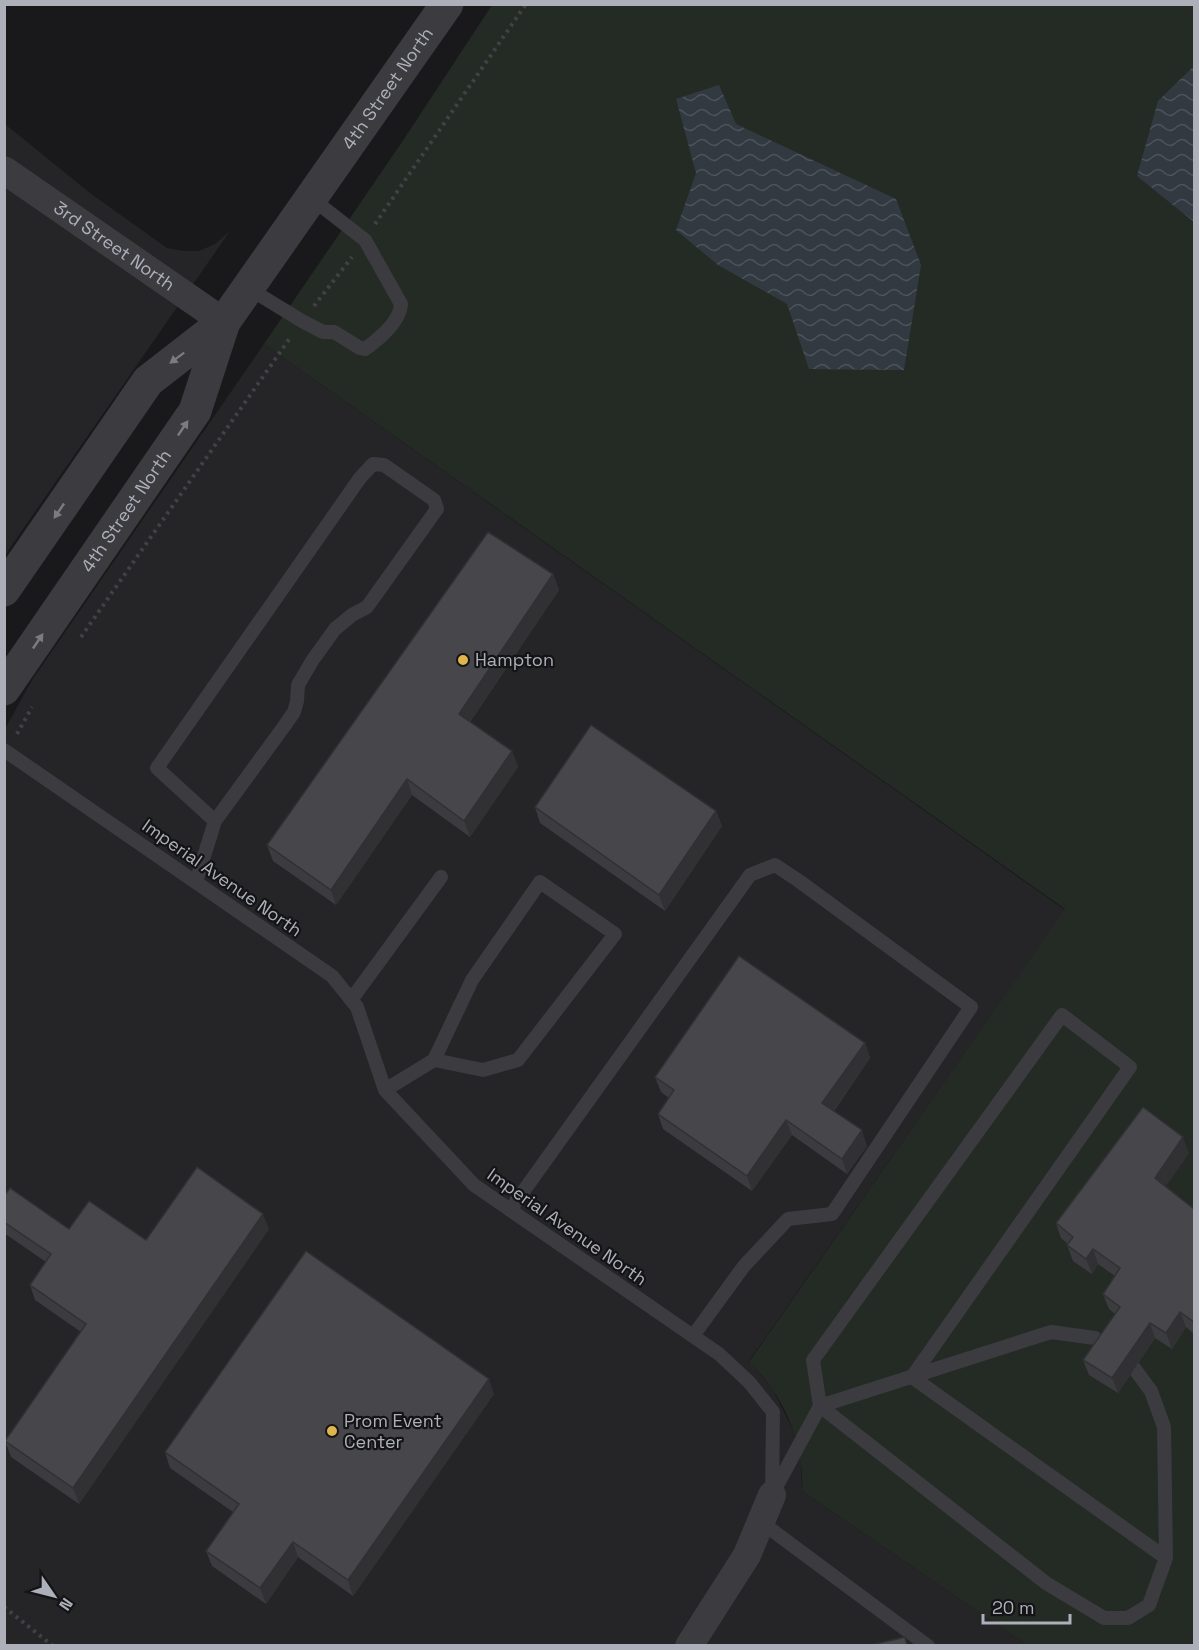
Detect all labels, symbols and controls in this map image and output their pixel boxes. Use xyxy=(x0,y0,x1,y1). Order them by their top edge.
street label: 4th Street North xyxy=(337,23,438,154)
street label: 3rd Street North xyxy=(49,196,180,296)
one-way arrow xyxy=(170,351,185,363)
one-way arrow xyxy=(177,420,188,436)
street label: 4th Street North xyxy=(76,445,176,577)
one-way arrow xyxy=(53,502,65,518)
one-way arrow xyxy=(32,633,43,649)
place label: Hampton xyxy=(475,648,554,671)
marker: Hampton xyxy=(456,653,470,667)
street label: Imperial Avenue North xyxy=(138,814,307,941)
street label: Imperial Avenue North xyxy=(483,1163,652,1290)
place label: Prom Event Center xyxy=(344,1409,442,1453)
marker: Prom Event Center xyxy=(325,1424,339,1438)
north arrow xyxy=(24,1566,84,1626)
scale bar xyxy=(983,1587,1070,1625)
text: N xyxy=(54,1594,78,1615)
text: 20 m xyxy=(992,1596,1035,1619)

